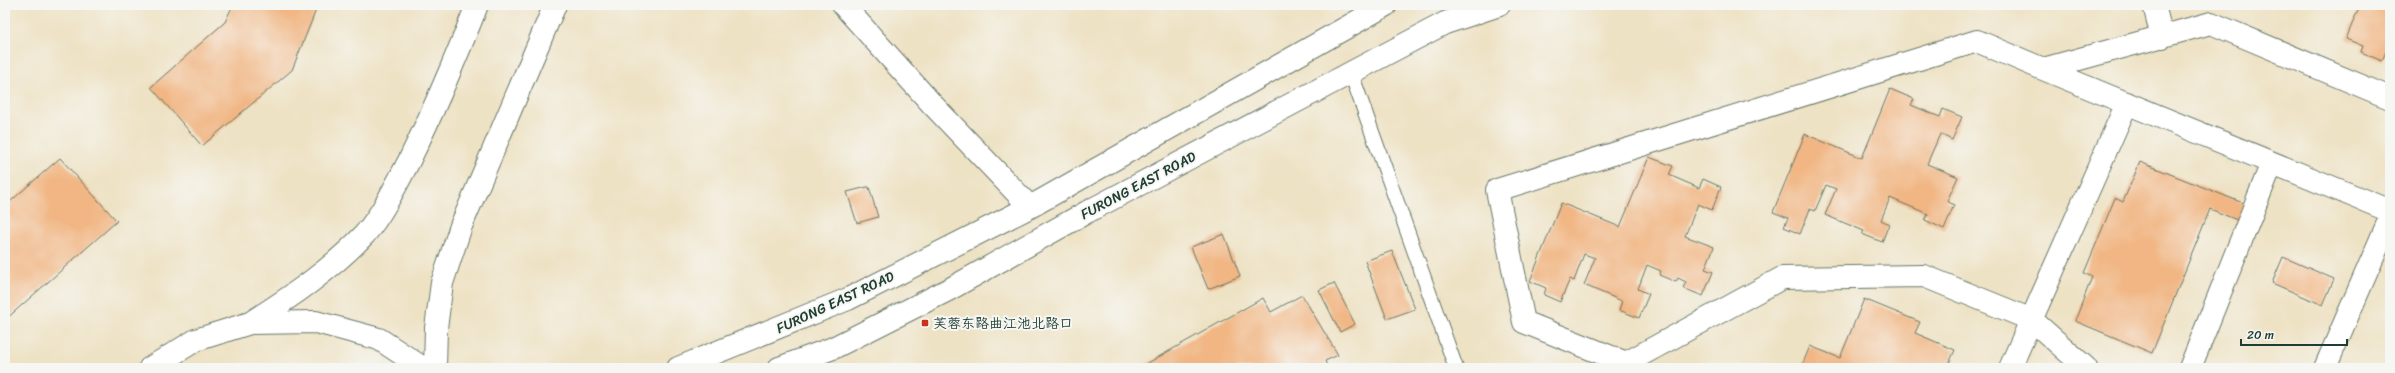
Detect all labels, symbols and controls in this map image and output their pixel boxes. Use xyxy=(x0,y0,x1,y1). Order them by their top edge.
street label: FURONG EAST ROAD xyxy=(1076,144,1201,227)
street label: FURONG EAST ROAD xyxy=(772,264,899,341)
place label: 芙蓉东路曲江池北路口 xyxy=(933,311,1073,336)
marker: 芙蓉东路曲江池北路口 xyxy=(920,318,930,328)
scale bar xyxy=(2241,321,2347,347)
text: 20 m xyxy=(2247,324,2274,346)

